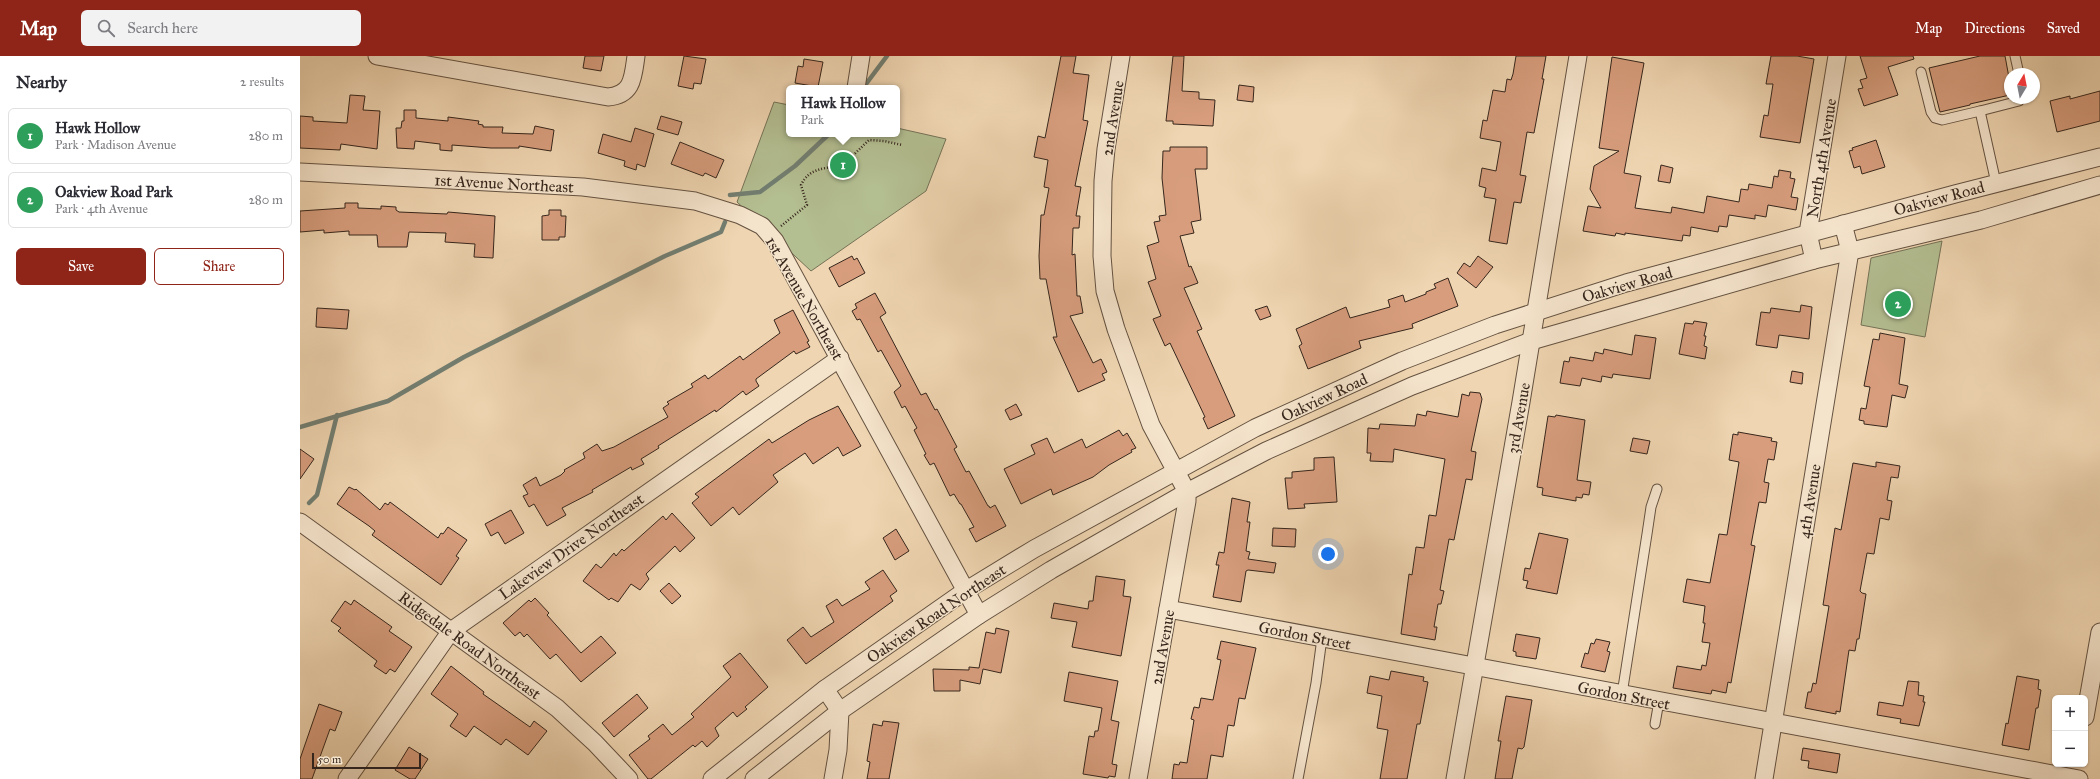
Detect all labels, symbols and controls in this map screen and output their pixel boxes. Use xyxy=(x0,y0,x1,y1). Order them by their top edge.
search box xyxy=(81,10,361,46)
text: Map xyxy=(20,17,57,40)
icon: search xyxy=(95,17,117,39)
text: Search here xyxy=(127,19,198,37)
text: Map xyxy=(1915,20,1942,37)
text: Directions xyxy=(1964,20,2025,37)
text: Saved xyxy=(2047,20,2080,37)
north arrow xyxy=(2004,68,2040,104)
text: Nearby xyxy=(16,72,67,93)
text: 2 results xyxy=(240,74,284,90)
street label: 2nd Avenue xyxy=(1097,79,1128,157)
popup xyxy=(786,85,900,137)
text: Hawk Hollow xyxy=(800,94,886,112)
street label: North 4th Avenue xyxy=(1803,97,1840,219)
text: Park xyxy=(800,112,824,128)
text: Hawk Hollow xyxy=(55,119,140,137)
text: 1 xyxy=(27,128,33,144)
text: 280 m xyxy=(248,128,283,144)
text: Park · Madison Avenue xyxy=(55,137,176,153)
pin: 1 xyxy=(830,150,856,180)
street label: 1st Avenue Northeast xyxy=(434,170,575,197)
street label: Oakview Road xyxy=(1892,177,1987,220)
text: Oakview Road Park xyxy=(55,183,173,201)
text: 2 xyxy=(27,192,33,208)
text: 280 m xyxy=(248,192,283,208)
text: Park · 4th Avenue xyxy=(55,201,148,217)
street label: 1st Avenue Northeast xyxy=(761,233,848,364)
button: Save xyxy=(16,248,146,285)
button: Share xyxy=(154,248,284,285)
street label: Oakview Road xyxy=(1580,263,1675,306)
pin: 2 xyxy=(1885,289,1911,319)
street label: Oakview Road xyxy=(1278,369,1370,426)
street label: 3rd Avenue xyxy=(1503,381,1534,455)
street label: 4th Avenue xyxy=(1794,462,1825,540)
street label: Lakeview Drive Northeast xyxy=(495,489,648,604)
your location xyxy=(1318,544,1338,564)
street label: Oakview Road Northeast xyxy=(863,560,1010,667)
street label: Ridgedale Road Northeast xyxy=(394,587,545,704)
street label: 2nd Avenue xyxy=(1147,608,1179,686)
street label: Gordon Street xyxy=(1257,617,1353,654)
street label: Gordon Street xyxy=(1576,677,1672,714)
map controls xyxy=(2052,695,2088,767)
button: + xyxy=(2052,695,2088,731)
button: − xyxy=(2052,731,2088,767)
scale bar xyxy=(312,751,421,770)
text: 50 m xyxy=(318,753,341,766)

